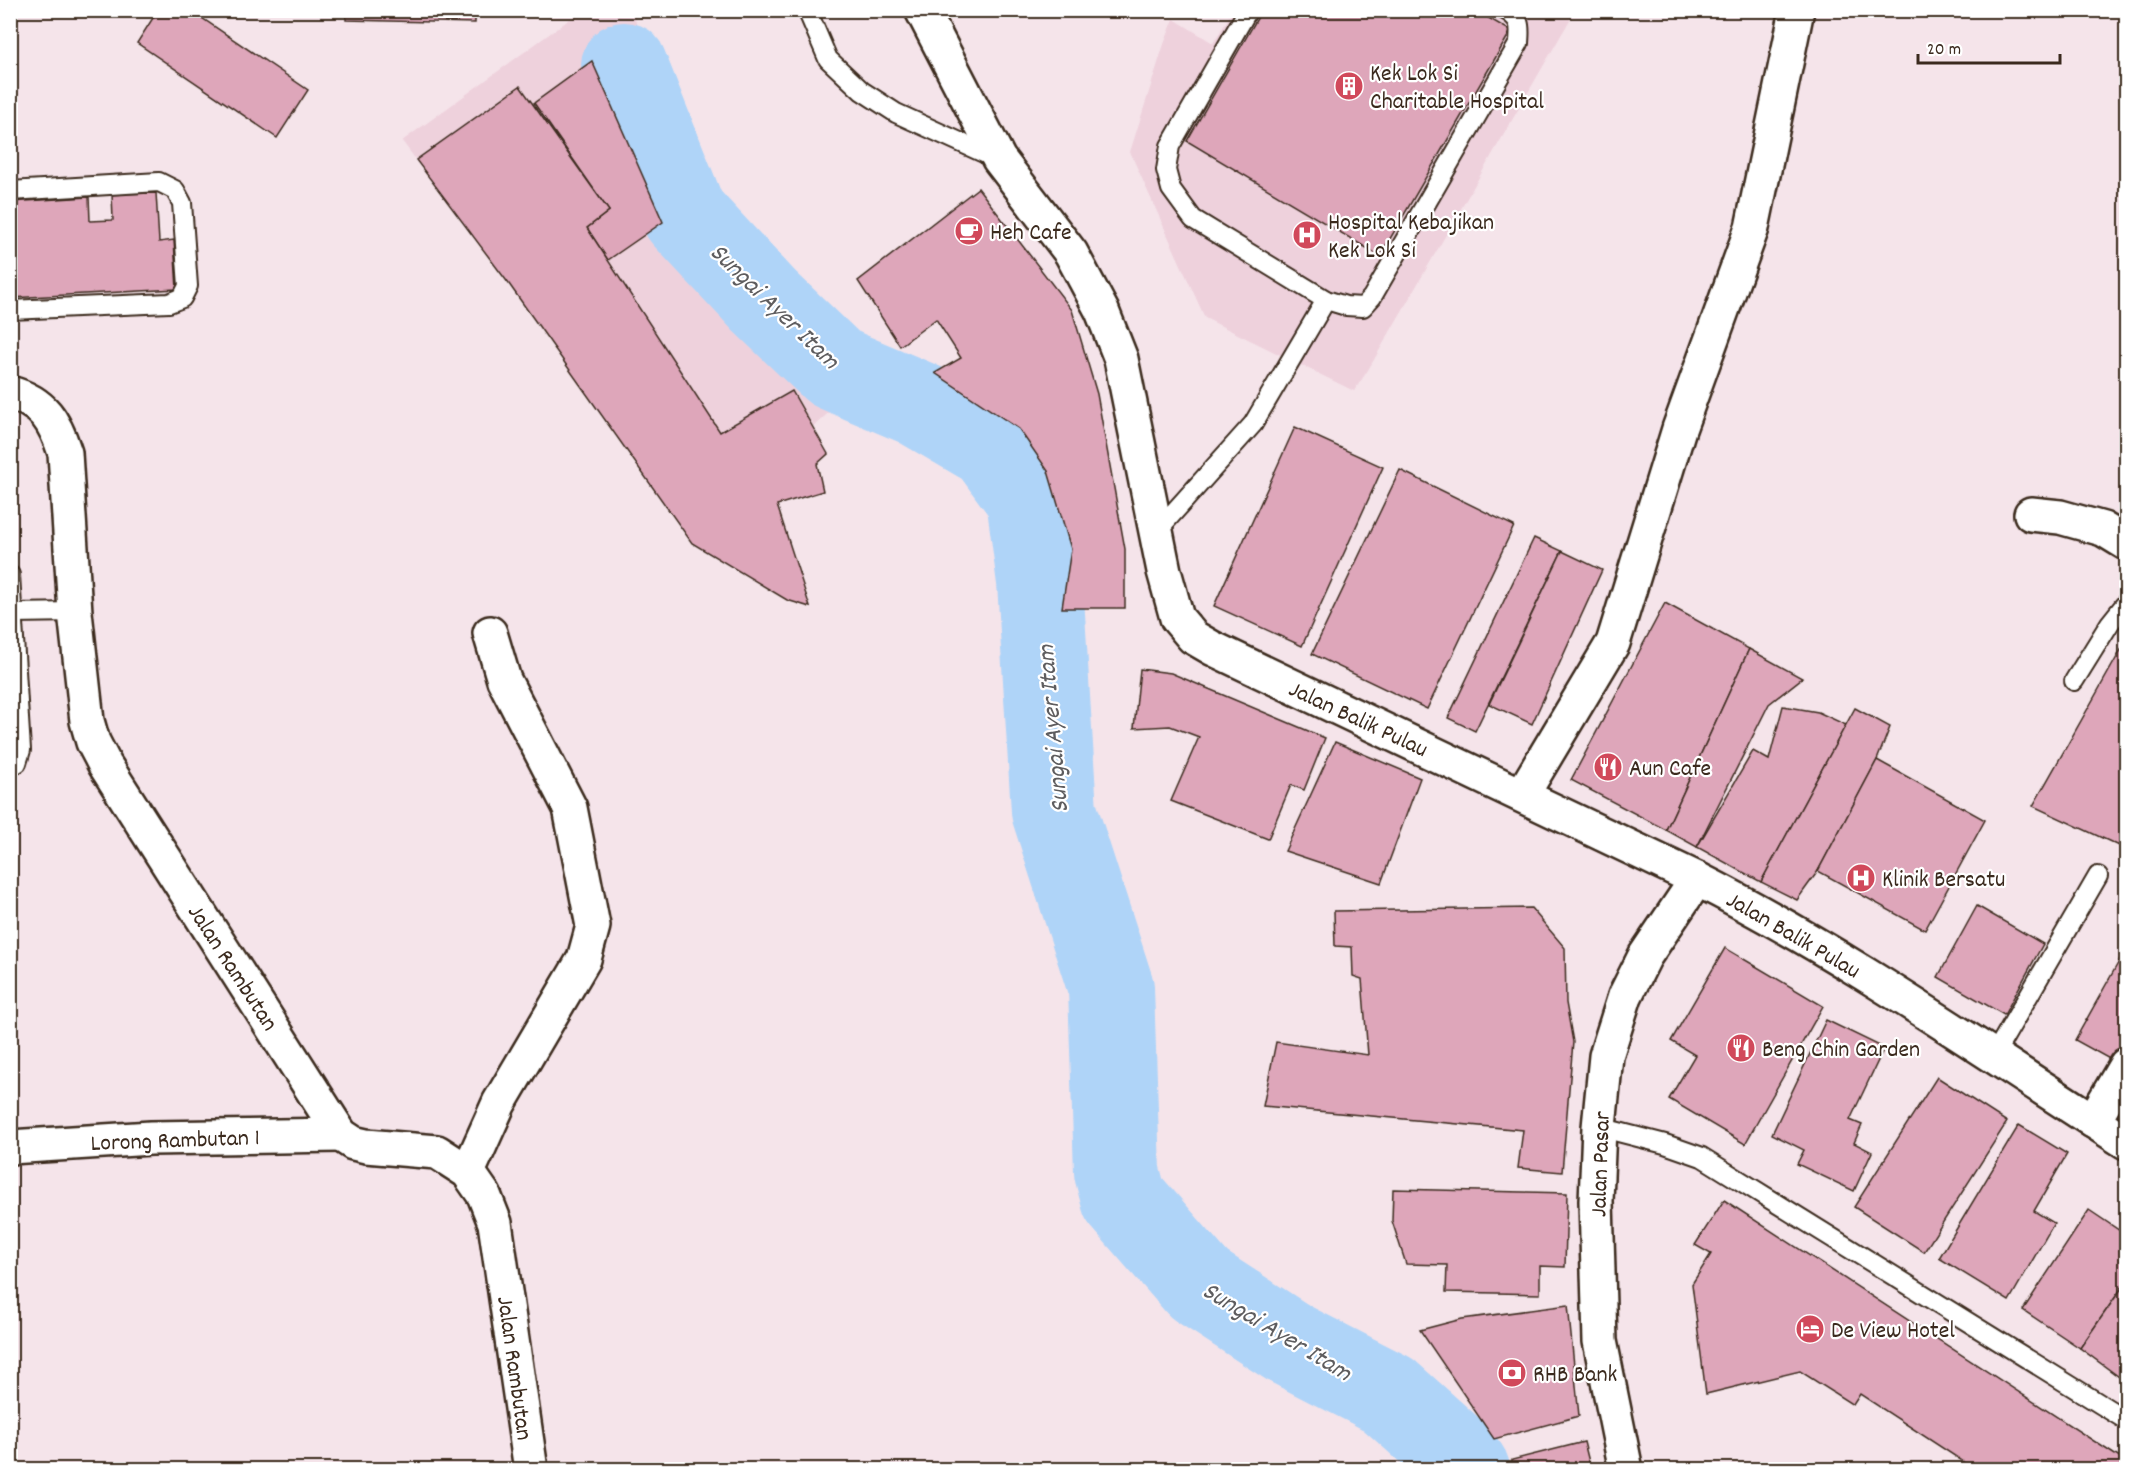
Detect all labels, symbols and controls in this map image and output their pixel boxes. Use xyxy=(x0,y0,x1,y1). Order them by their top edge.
scale bar xyxy=(1918,27,2060,65)
text: 20 m xyxy=(1927,38,1961,63)
place label: Kek Lok Si Charitable Hospital xyxy=(1370,58,1544,120)
building icon: Kek Lok Si Charitable Hospital xyxy=(1333,70,1365,102)
place label: Hospital Kebajikan Kek Lok Si xyxy=(1328,207,1494,269)
cafe icon: Heh Cafe xyxy=(953,215,985,247)
place label: Heh Cafe xyxy=(990,217,1071,251)
hospital icon: Hospital Kebajikan Kek Lok Si xyxy=(1291,219,1323,251)
water label: Sungai Ayer Itam xyxy=(700,236,848,380)
water label: Sungai Ayer Itam xyxy=(1029,642,1080,814)
street label: Jalan Balik Pulau xyxy=(1282,674,1433,768)
restaurant icon: Aun Cafe xyxy=(1592,751,1624,783)
place label: Aun Cafe xyxy=(1629,753,1711,787)
hospital icon: Klinik Bersatu xyxy=(1845,862,1877,894)
place label: Klinik Bersatu xyxy=(1882,864,2005,898)
street label: Jalan Balik Pulau xyxy=(1719,884,1866,989)
street label: Jalan Rambutan xyxy=(178,899,285,1039)
restaurant icon: Beng Chin Garden xyxy=(1725,1032,1757,1064)
place label: Beng Chin Garden xyxy=(1762,1034,1920,1068)
street label: Jalan Pasar xyxy=(1583,1110,1621,1218)
street label: Lorong Rambutan 1 xyxy=(90,1122,260,1162)
water label: Sungai Ayer Itam xyxy=(1194,1274,1359,1393)
street label: Jalan Rambutan xyxy=(486,1294,540,1443)
hotel icon: De View Hotel xyxy=(1794,1313,1826,1345)
place label: De View Hotel xyxy=(1831,1315,1955,1349)
bank icon: RHB Bank xyxy=(1496,1357,1528,1389)
place label: RHB Bank xyxy=(1533,1359,1617,1393)

